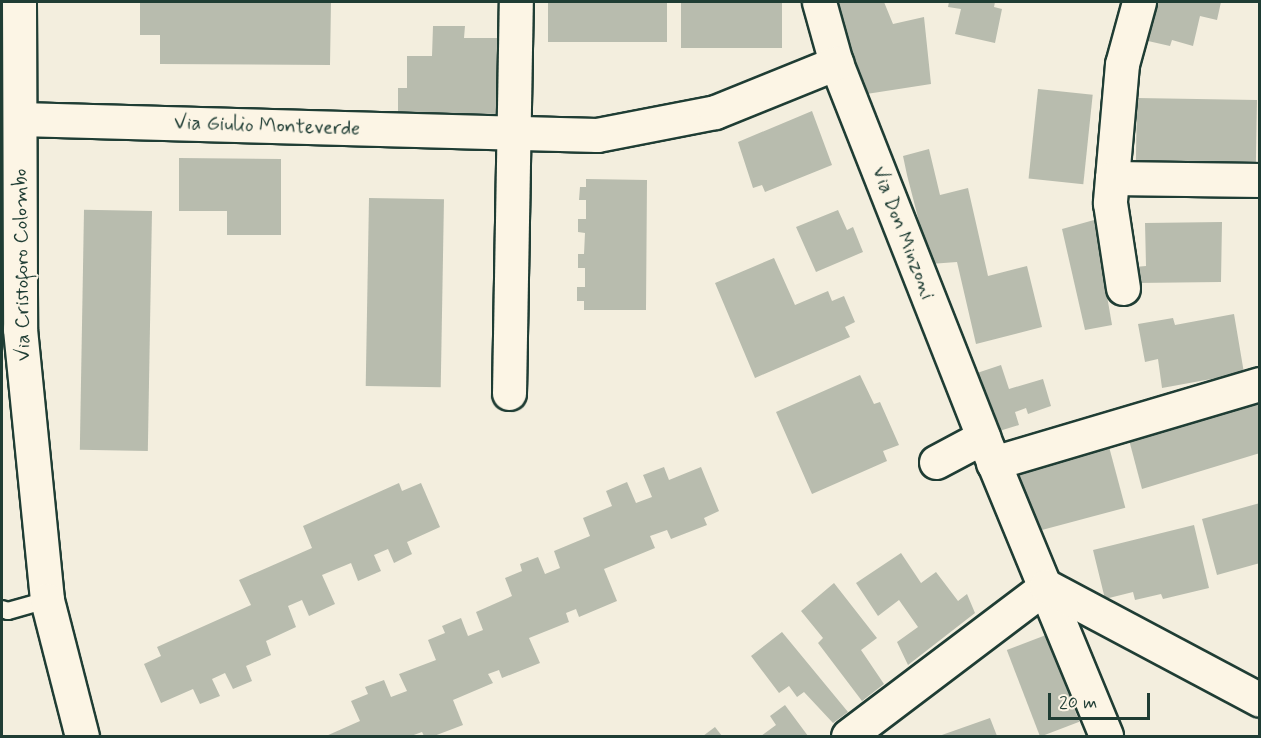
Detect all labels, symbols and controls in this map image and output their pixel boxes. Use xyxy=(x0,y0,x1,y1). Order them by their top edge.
street label: Via Giulio Monteverde xyxy=(174,111,360,141)
street label: Via Don Minzoni xyxy=(867,164,939,302)
street label: Via Cristoforo Colombo xyxy=(8,168,36,362)
scale bar xyxy=(1051,681,1153,719)
text: 20 m xyxy=(1059,691,1097,715)

